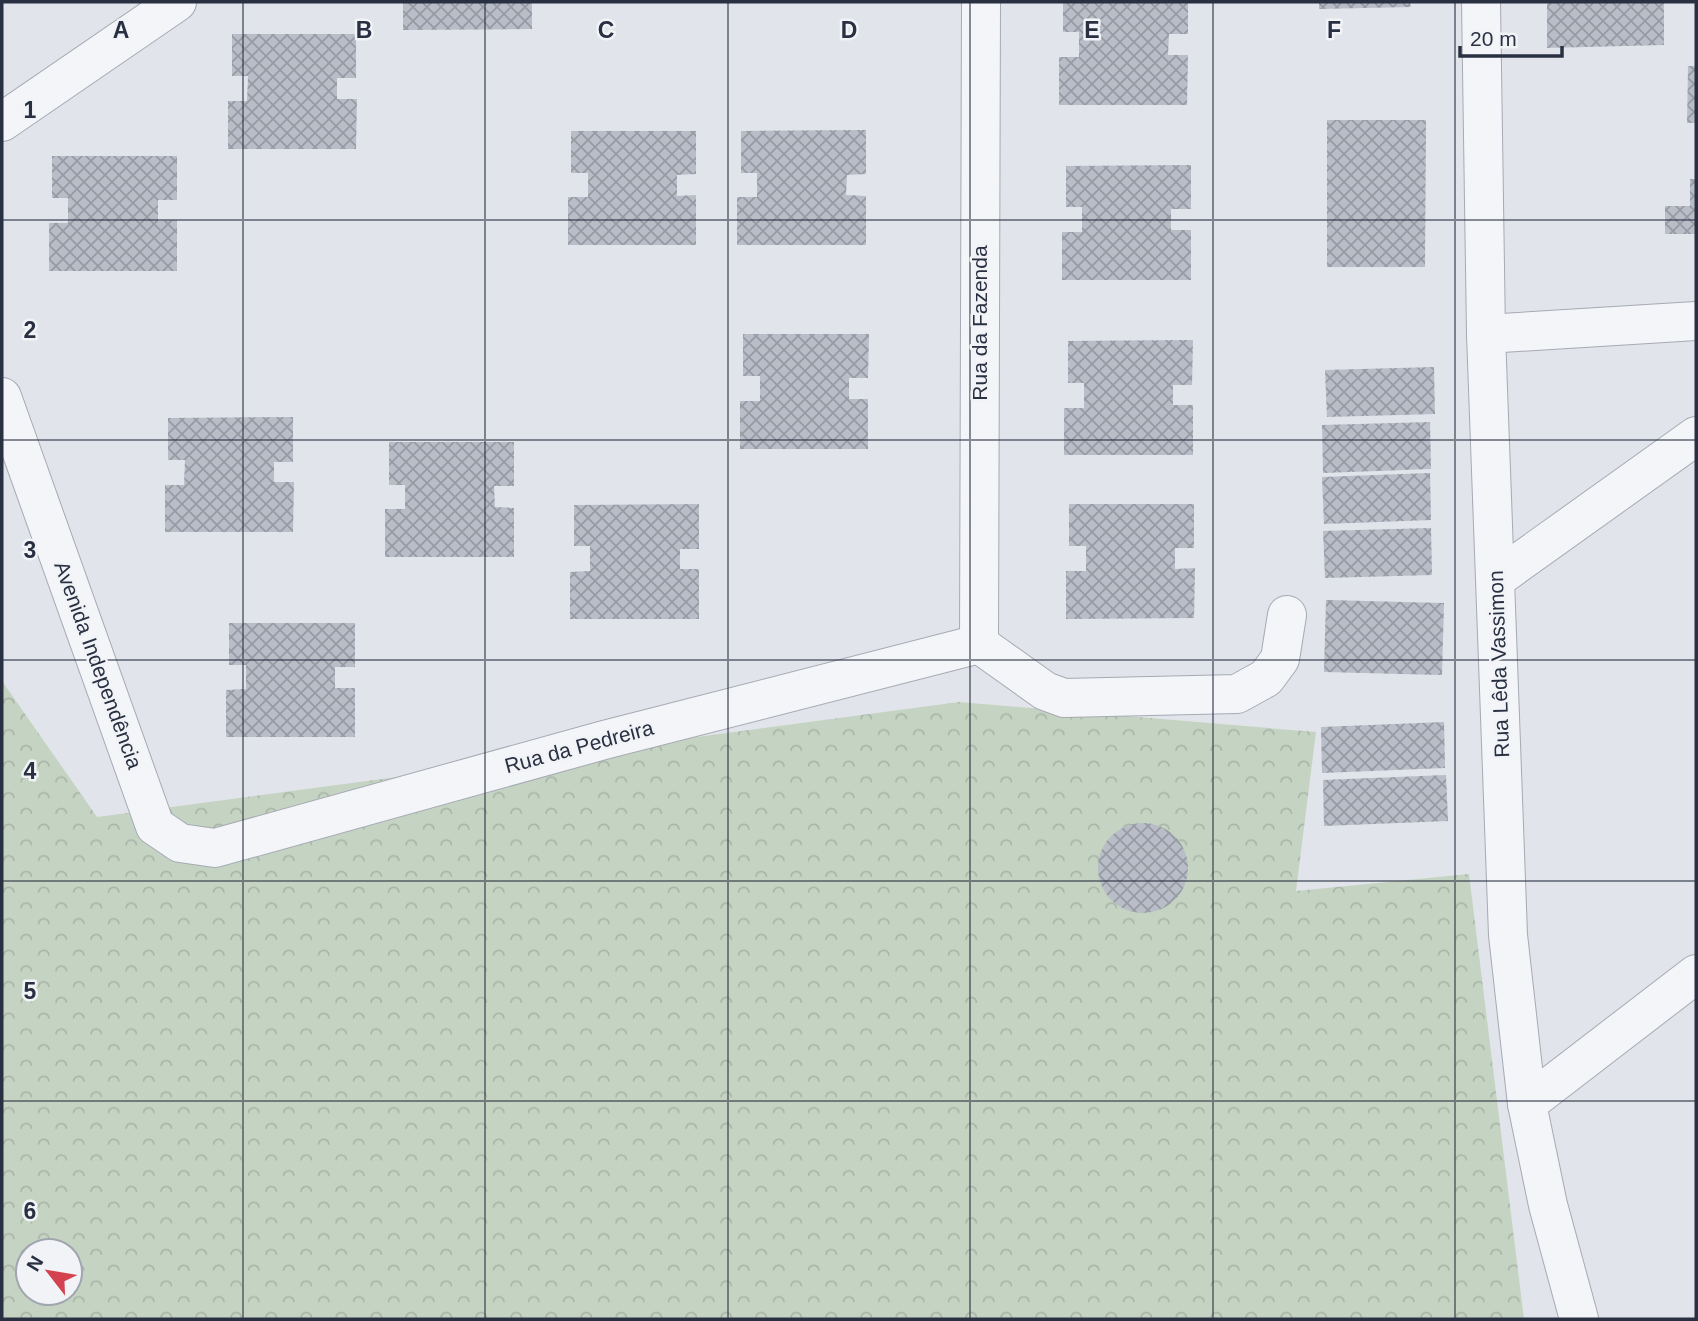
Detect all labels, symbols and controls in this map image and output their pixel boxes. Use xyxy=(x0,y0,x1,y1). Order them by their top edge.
scale bar xyxy=(1460,14,1562,58)
text: A xyxy=(113,17,129,43)
text: B xyxy=(356,17,372,43)
text: C xyxy=(598,17,614,43)
text: D xyxy=(841,17,857,43)
text: E xyxy=(1084,17,1100,43)
text: F xyxy=(1327,17,1341,43)
text: 20 m xyxy=(1470,27,1517,50)
text: 1 xyxy=(24,97,37,123)
street label: Rua da Fazenda xyxy=(968,245,991,401)
text: 2 xyxy=(24,317,36,343)
text: 3 xyxy=(24,537,36,563)
street label: Avenida Independência xyxy=(50,558,147,772)
street label: Rua Lêda Vassimon xyxy=(1484,570,1513,758)
street label: Rua da Pedreira xyxy=(502,716,656,777)
text: 4 xyxy=(24,758,37,784)
text: 5 xyxy=(24,978,37,1004)
text: 6 xyxy=(24,1198,36,1224)
north arrow xyxy=(14,1237,84,1307)
text: N xyxy=(22,1252,47,1275)

